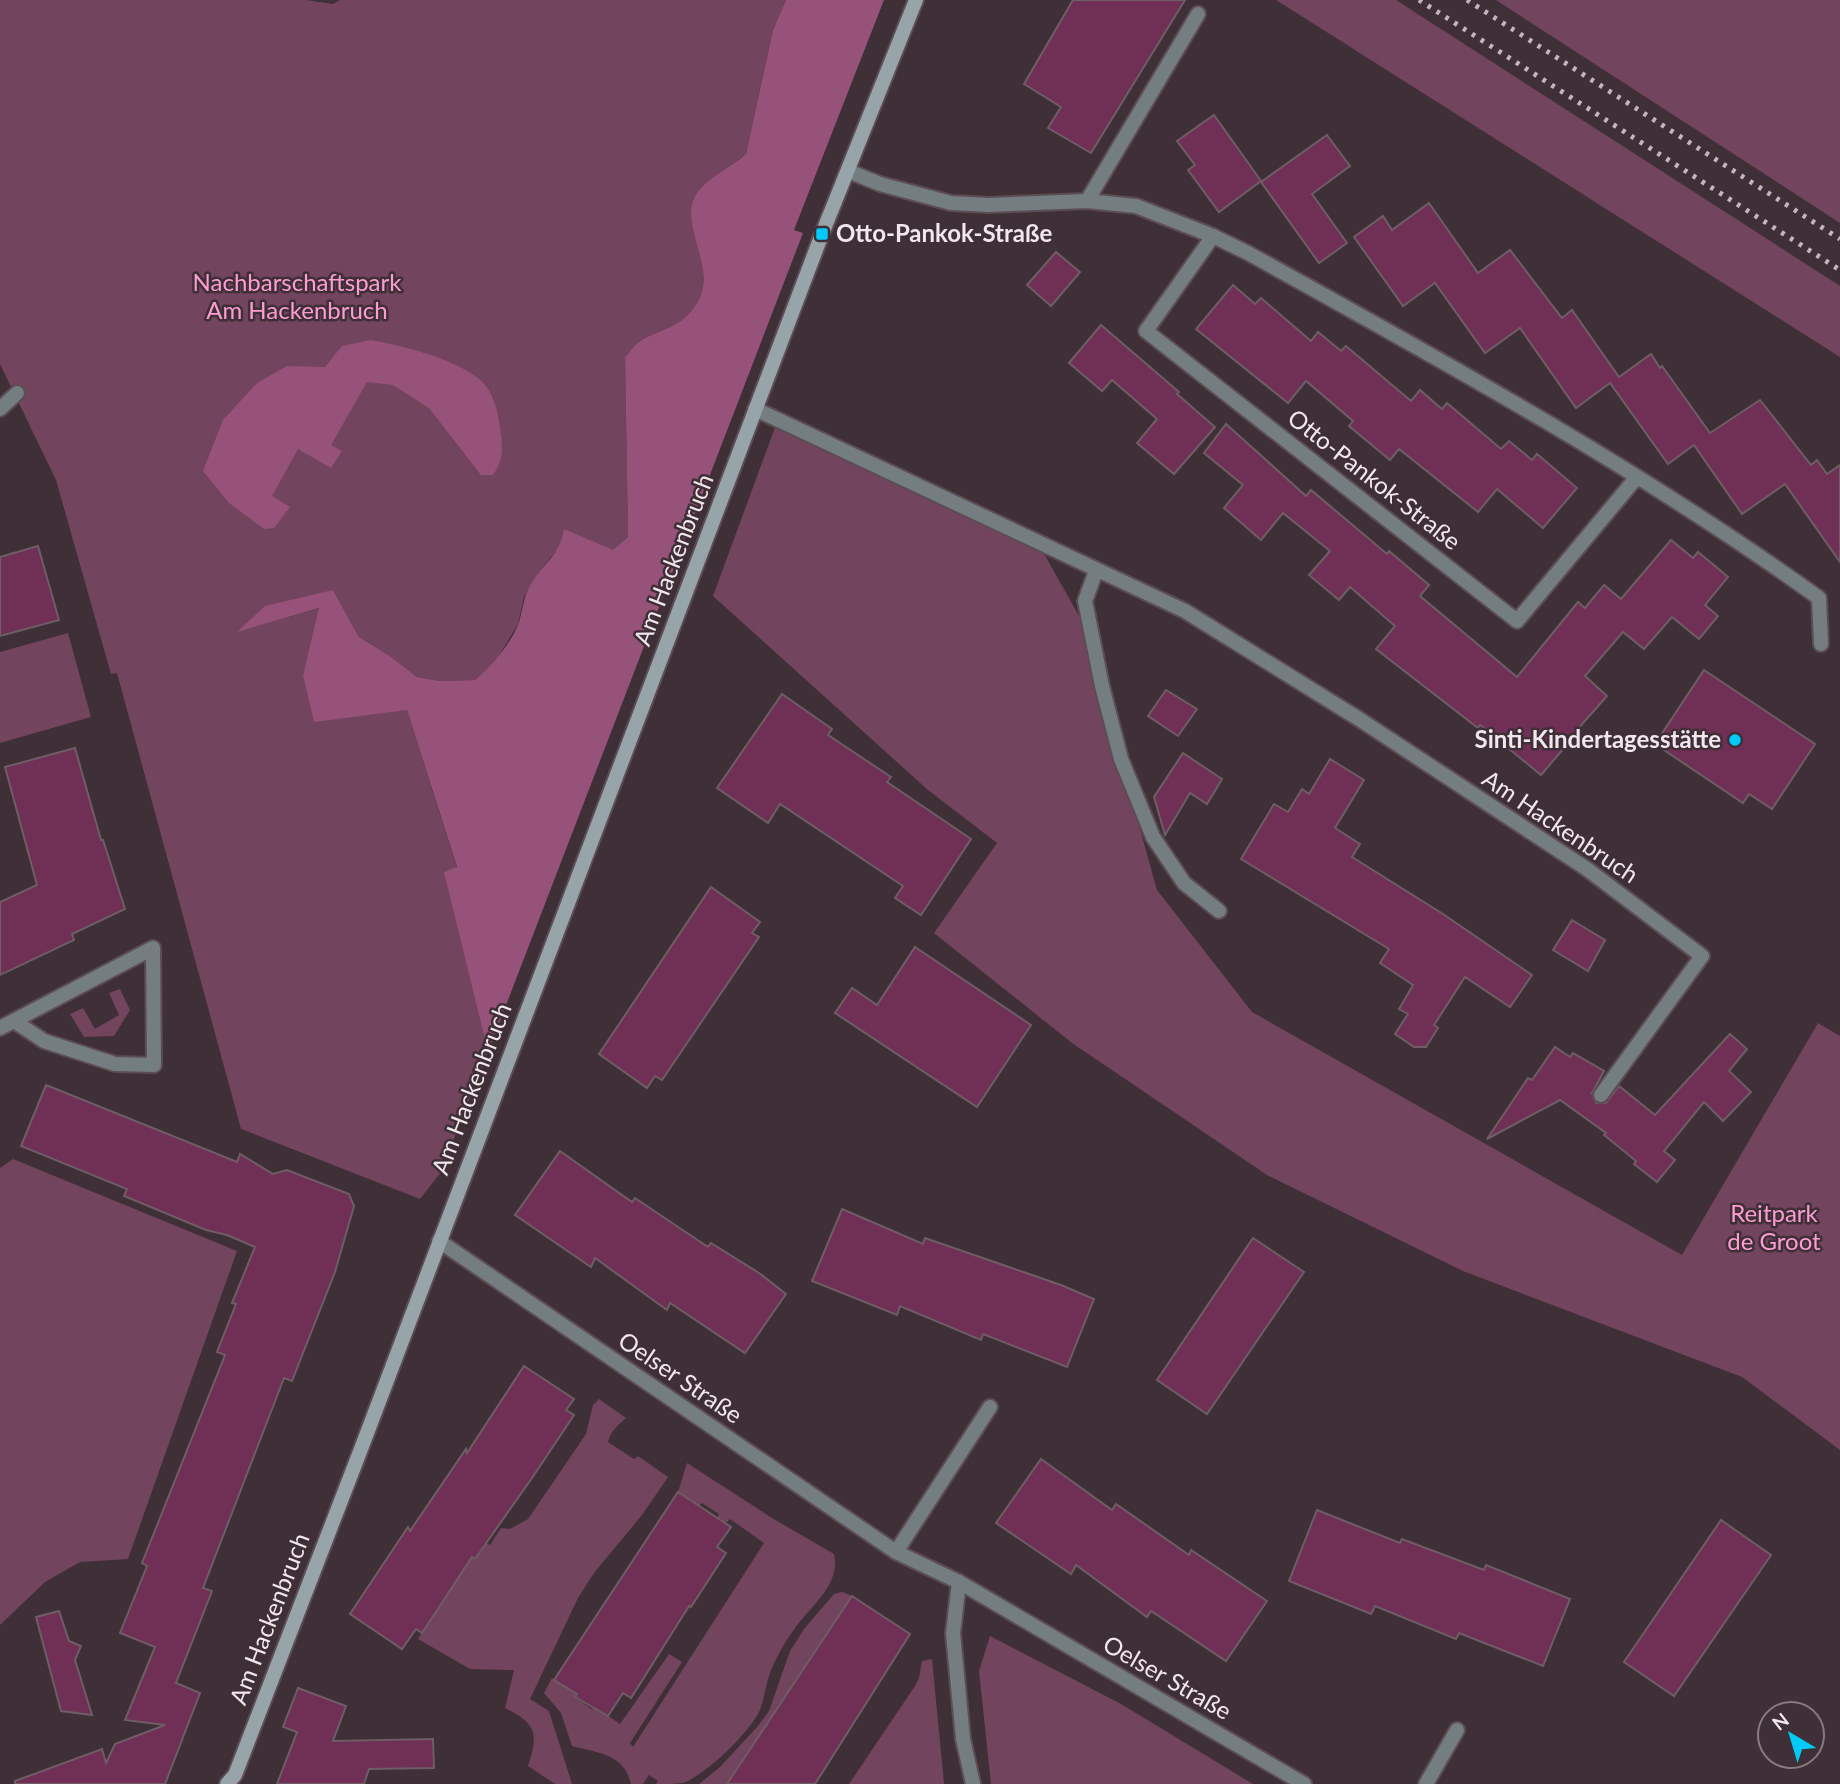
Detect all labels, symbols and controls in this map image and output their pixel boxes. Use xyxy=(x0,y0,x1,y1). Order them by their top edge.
place label: Otto-Pankok-Straße xyxy=(836,218,1052,247)
marker: Otto-Pankok-Straße xyxy=(814,226,830,242)
park label: Nachbarschaftspark Am Hackenbruch xyxy=(193,267,402,324)
street label: Otto-Pankok-Straße xyxy=(1283,402,1467,555)
street label: Am Hackenbruch xyxy=(627,470,719,649)
place label: Sinti-Kindertagesstätte xyxy=(1475,724,1721,753)
marker: Sinti-Kindertagesstätte xyxy=(1727,732,1743,748)
street label: Am Hackenbruch xyxy=(1478,763,1644,889)
street label: Am Hackenbruch xyxy=(425,999,517,1178)
park label: Reitpark de Groot xyxy=(1727,1198,1821,1255)
street label: Oelser Straße xyxy=(613,1325,748,1429)
street label: Am Hackenbruch xyxy=(223,1529,315,1708)
street label: Oelser Straße xyxy=(1099,1628,1237,1725)
north arrow xyxy=(1756,1700,1826,1770)
text: N xyxy=(1767,1708,1793,1735)

